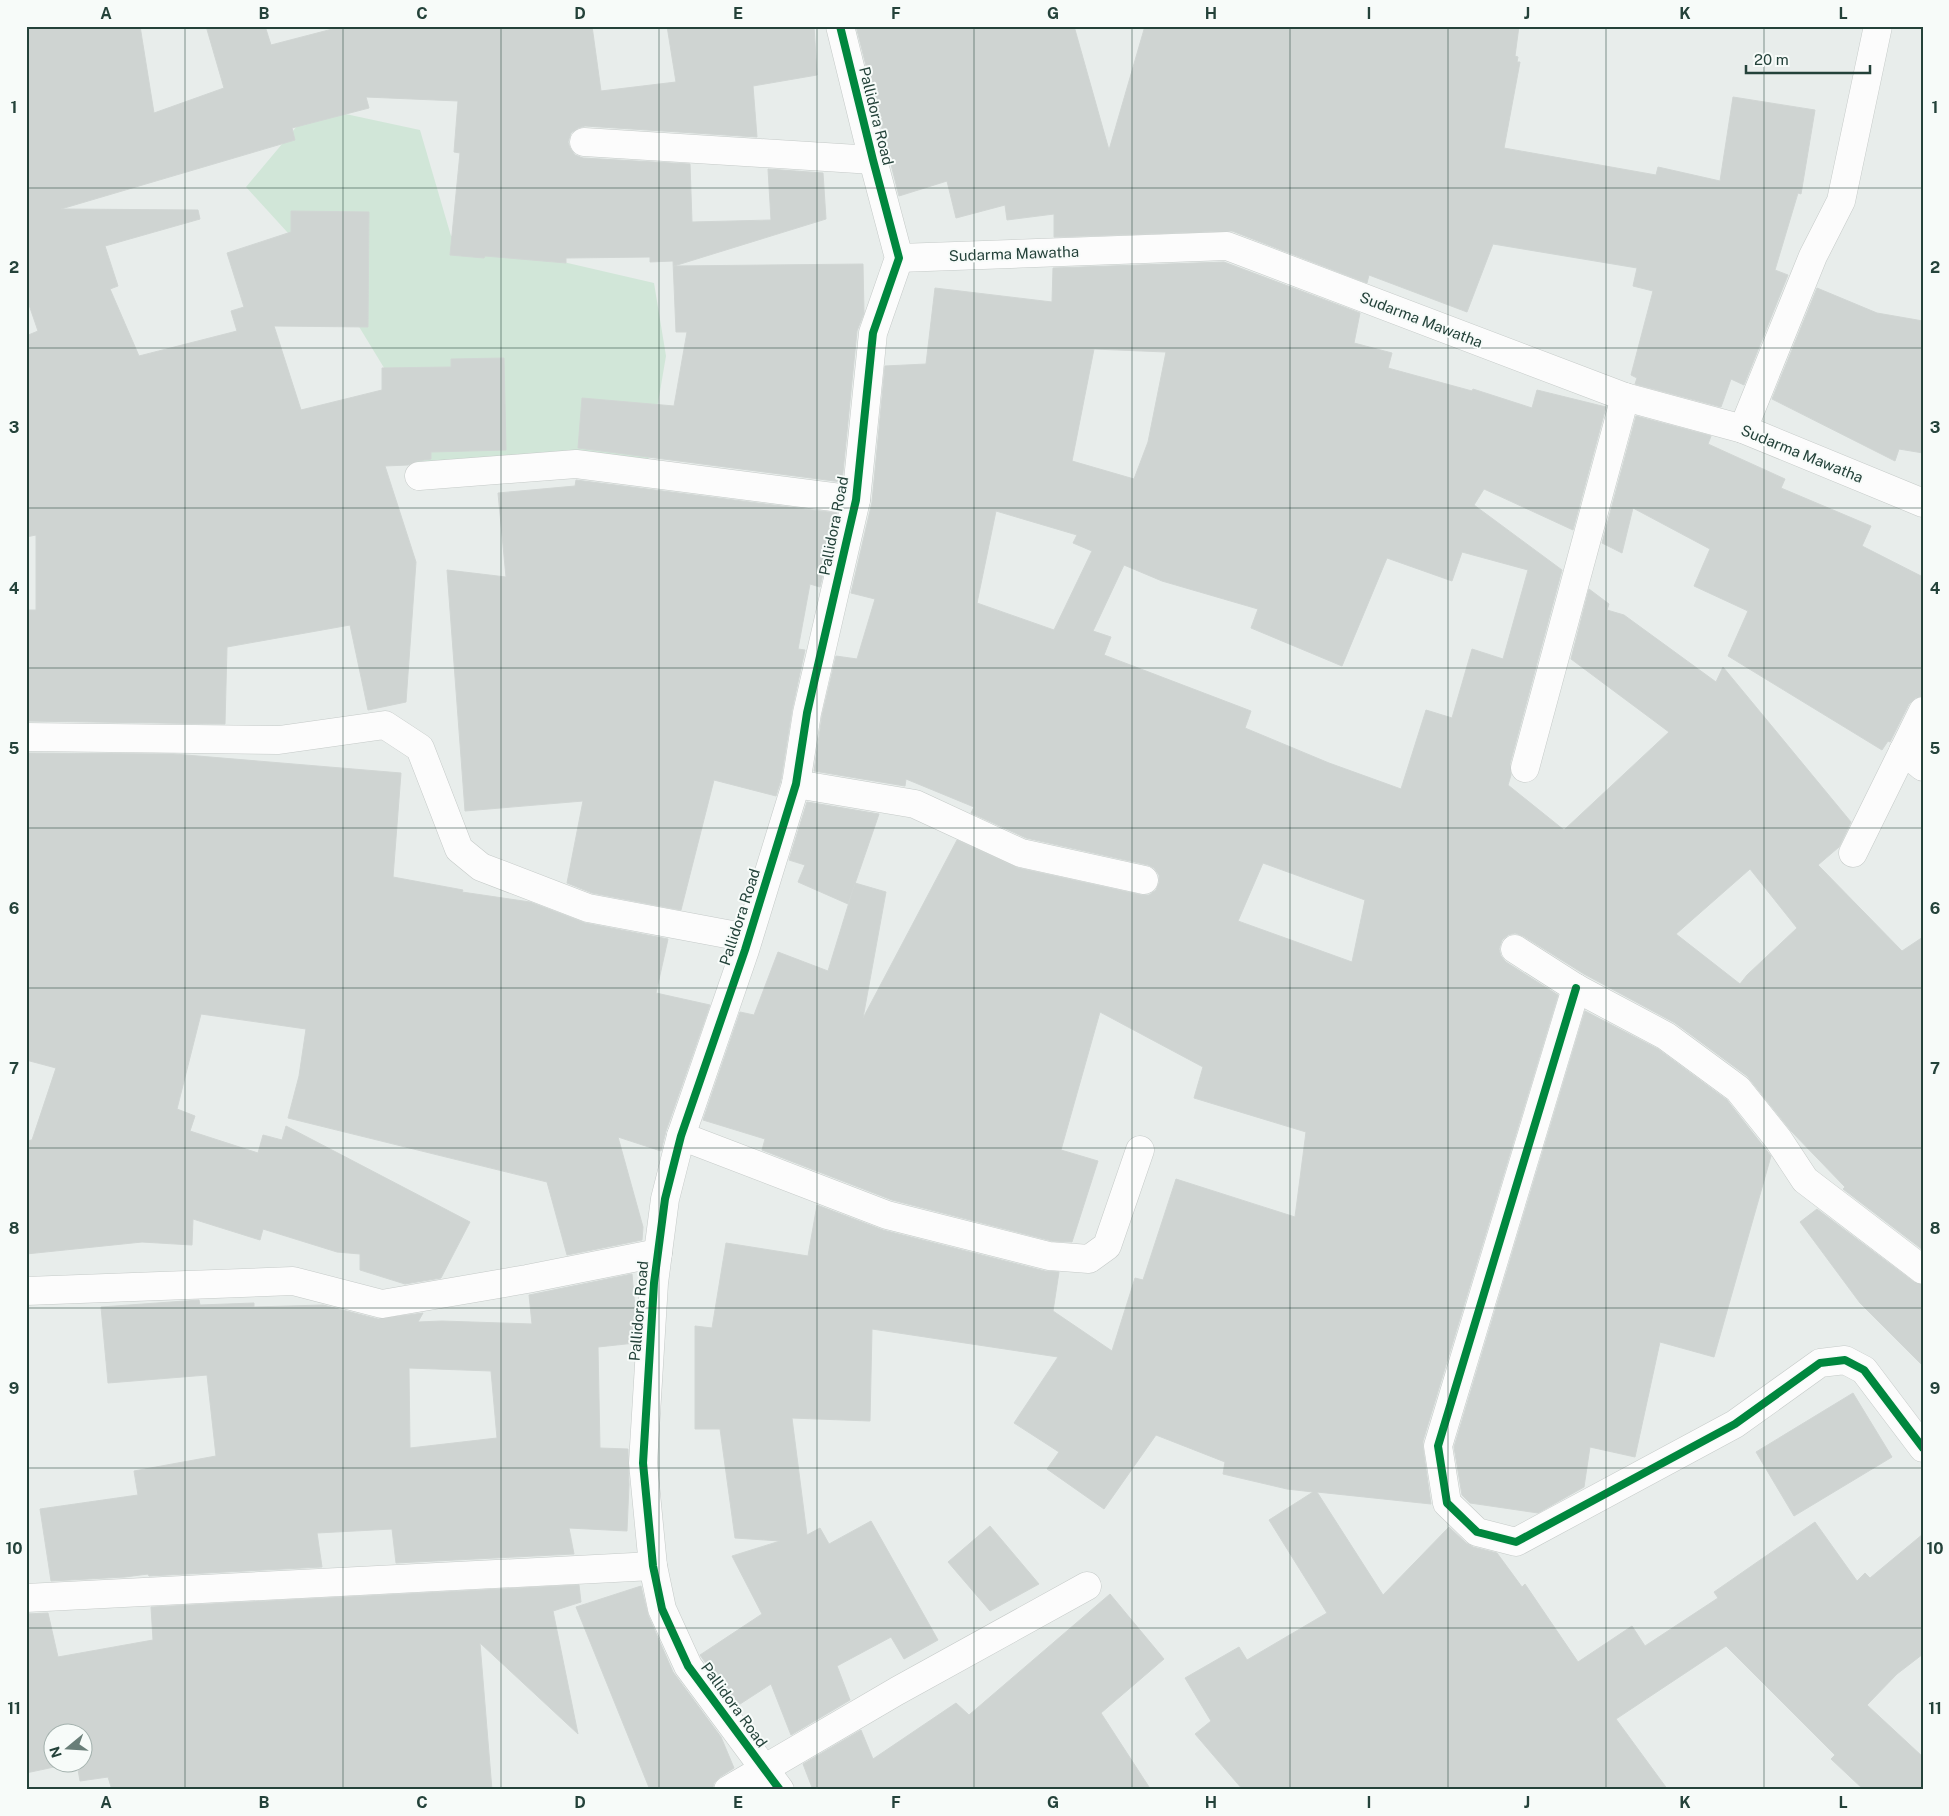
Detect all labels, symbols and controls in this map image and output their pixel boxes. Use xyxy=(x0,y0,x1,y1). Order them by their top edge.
text: A xyxy=(100,4,112,23)
text: B xyxy=(259,4,270,23)
text: C xyxy=(416,4,428,23)
text: D xyxy=(574,4,586,23)
text: E xyxy=(733,4,743,23)
text: F xyxy=(891,4,901,23)
text: G xyxy=(1047,4,1059,23)
text: H xyxy=(1205,4,1217,23)
text: I xyxy=(1367,4,1371,23)
text: J xyxy=(1524,4,1530,23)
text: K xyxy=(1679,4,1691,23)
text: L xyxy=(1838,4,1848,23)
scale bar xyxy=(1746,42,1870,74)
text: 20 m xyxy=(1754,51,1789,68)
street label: Pallidora Road xyxy=(856,65,897,167)
text: 1 xyxy=(11,98,17,117)
text: 1 xyxy=(1932,98,1938,117)
street label: Sudarma Mawatha xyxy=(949,243,1079,264)
text: 2 xyxy=(9,258,19,277)
text: 2 xyxy=(1930,258,1940,277)
street label: Sudarma Mawatha xyxy=(1357,288,1485,351)
text: 3 xyxy=(9,418,19,437)
text: 3 xyxy=(1930,418,1940,437)
street label: Sudarma Mawatha xyxy=(1739,421,1866,486)
street label: Pallidora Road xyxy=(816,475,851,577)
text: 4 xyxy=(9,579,20,598)
text: 4 xyxy=(1930,579,1941,598)
text: 5 xyxy=(9,739,20,758)
text: 5 xyxy=(1930,739,1941,758)
street label: Pallidora Road xyxy=(716,866,763,967)
text: 6 xyxy=(9,899,19,918)
text: 6 xyxy=(1930,899,1940,918)
text: 7 xyxy=(9,1059,19,1078)
text: 7 xyxy=(1930,1059,1940,1078)
text: 8 xyxy=(9,1219,20,1238)
text: 8 xyxy=(1930,1219,1941,1238)
street label: Pallidora Road xyxy=(626,1260,651,1362)
text: 9 xyxy=(9,1379,19,1398)
text: 9 xyxy=(1930,1379,1940,1398)
text: 10 xyxy=(5,1539,23,1558)
text: 10 xyxy=(1926,1539,1944,1558)
street label: Pallidora Road xyxy=(698,1659,771,1750)
text: 11 xyxy=(7,1699,21,1718)
text: 11 xyxy=(1928,1699,1942,1718)
north arrow xyxy=(42,1724,92,1774)
text: N xyxy=(46,1744,65,1760)
text: A xyxy=(100,1793,112,1812)
text: B xyxy=(259,1793,270,1812)
text: C xyxy=(416,1793,428,1812)
text: D xyxy=(574,1793,586,1812)
text: E xyxy=(733,1793,743,1812)
text: F xyxy=(891,1793,901,1812)
text: G xyxy=(1047,1793,1059,1812)
text: H xyxy=(1205,1793,1217,1812)
text: I xyxy=(1367,1793,1371,1812)
text: J xyxy=(1524,1793,1530,1812)
text: K xyxy=(1679,1793,1691,1812)
text: L xyxy=(1838,1793,1848,1812)

